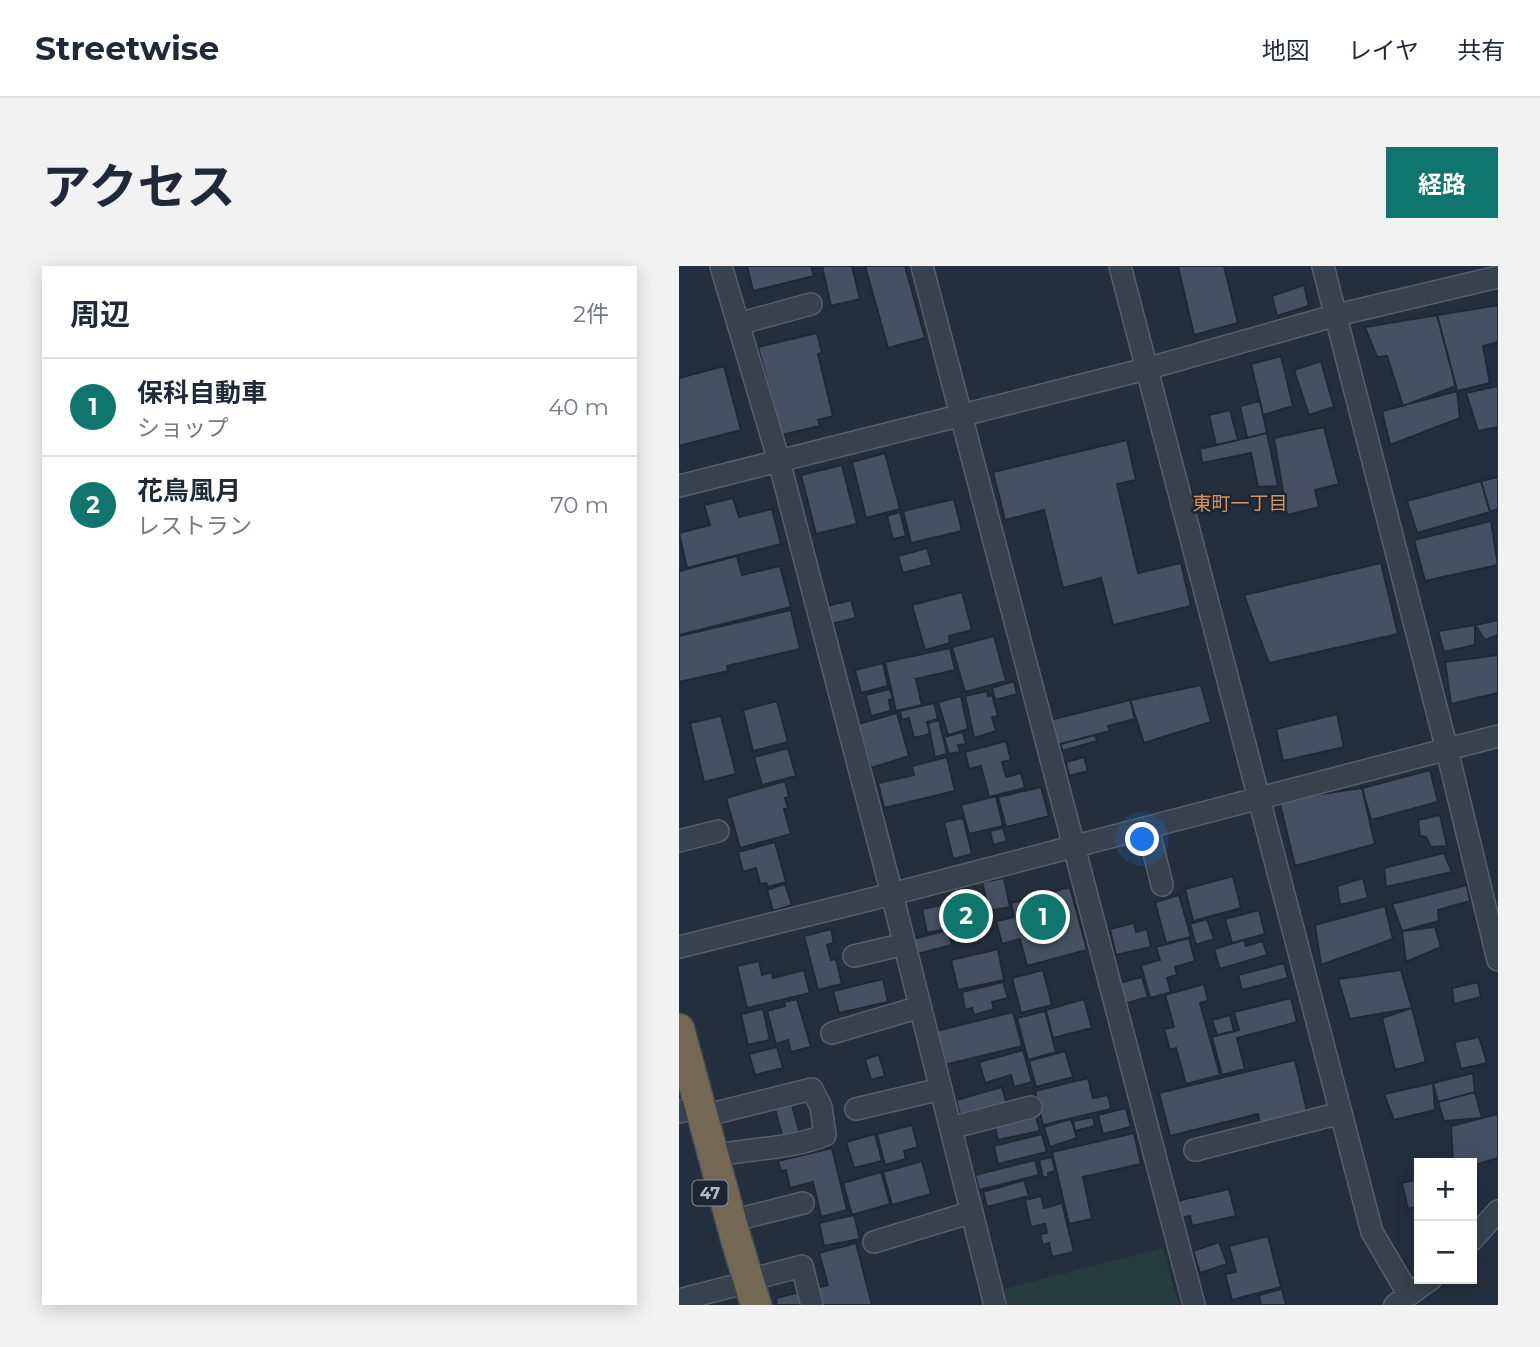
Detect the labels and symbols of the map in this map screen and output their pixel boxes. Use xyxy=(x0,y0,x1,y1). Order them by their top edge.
district label: 東町一丁目 xyxy=(1192,492,1288,515)
your location xyxy=(1125,822,1159,856)
pin: 2 xyxy=(943,890,989,942)
pin: 1 xyxy=(1020,891,1066,943)
road number: 47 xyxy=(693,1180,727,1205)

